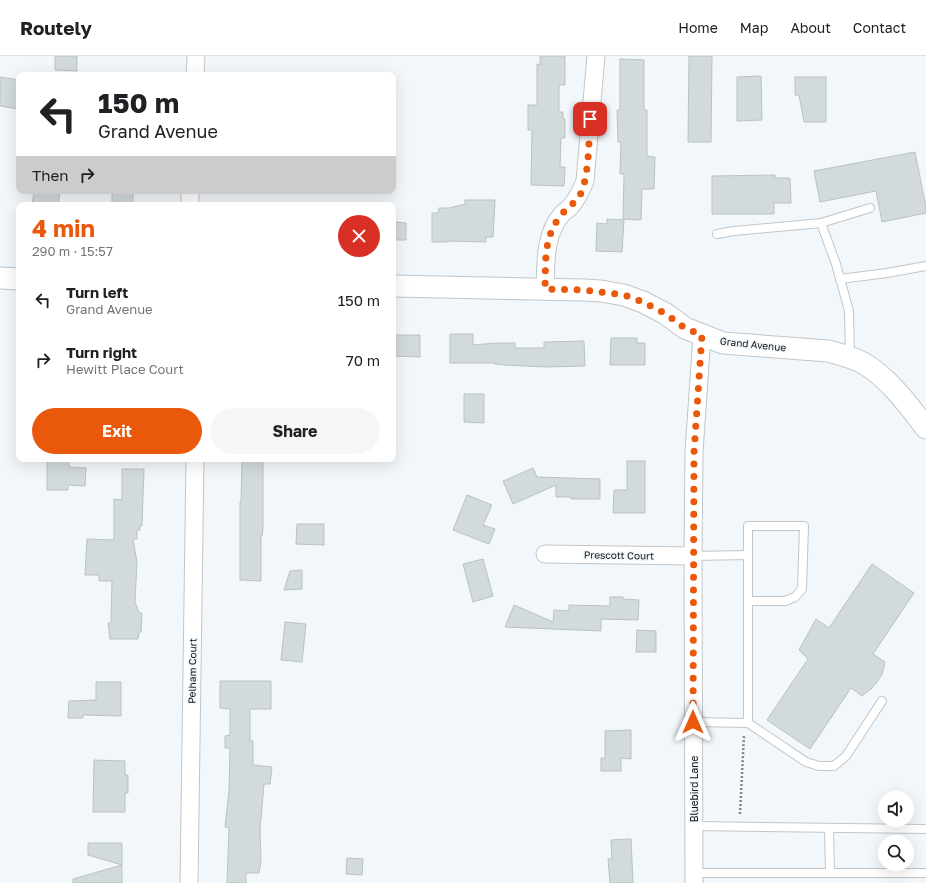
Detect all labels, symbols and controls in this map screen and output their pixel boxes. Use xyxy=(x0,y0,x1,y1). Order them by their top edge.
text: Routely xyxy=(20,16,92,39)
text: Home xyxy=(678,19,718,36)
text: Map xyxy=(740,19,768,36)
text: About xyxy=(790,19,831,36)
text: Contact xyxy=(853,19,906,36)
text: 150 m xyxy=(98,86,179,119)
icon: left xyxy=(32,88,84,140)
pin xyxy=(573,102,607,136)
icon: arrive xyxy=(579,108,601,130)
text: Grand Avenue xyxy=(98,120,218,142)
icon: right xyxy=(76,164,98,186)
text: Then xyxy=(32,166,68,184)
text: 4 min xyxy=(32,213,95,242)
button: close xyxy=(338,215,380,257)
text: 290 m · 15:57 xyxy=(32,243,113,259)
text: Turn left xyxy=(66,283,128,301)
icon: left xyxy=(32,289,54,311)
text: 150 m xyxy=(338,291,380,309)
text: Grand Avenue xyxy=(66,301,153,317)
street label: Grand Avenue xyxy=(719,335,787,353)
text: Turn right xyxy=(66,343,137,361)
icon: right xyxy=(32,349,54,371)
text: 70 m xyxy=(346,351,380,369)
text: Hewitt Place Court xyxy=(66,361,184,377)
button: Exit xyxy=(32,408,202,454)
button: Share xyxy=(210,408,380,454)
street label: Prescott Court xyxy=(584,548,654,562)
street label: Pelham Court xyxy=(185,638,199,704)
position arrow xyxy=(672,701,714,743)
street label: Bluebird Lane xyxy=(688,756,700,822)
map controls xyxy=(878,791,914,871)
button: sound xyxy=(878,791,914,827)
button: search xyxy=(878,835,914,871)

